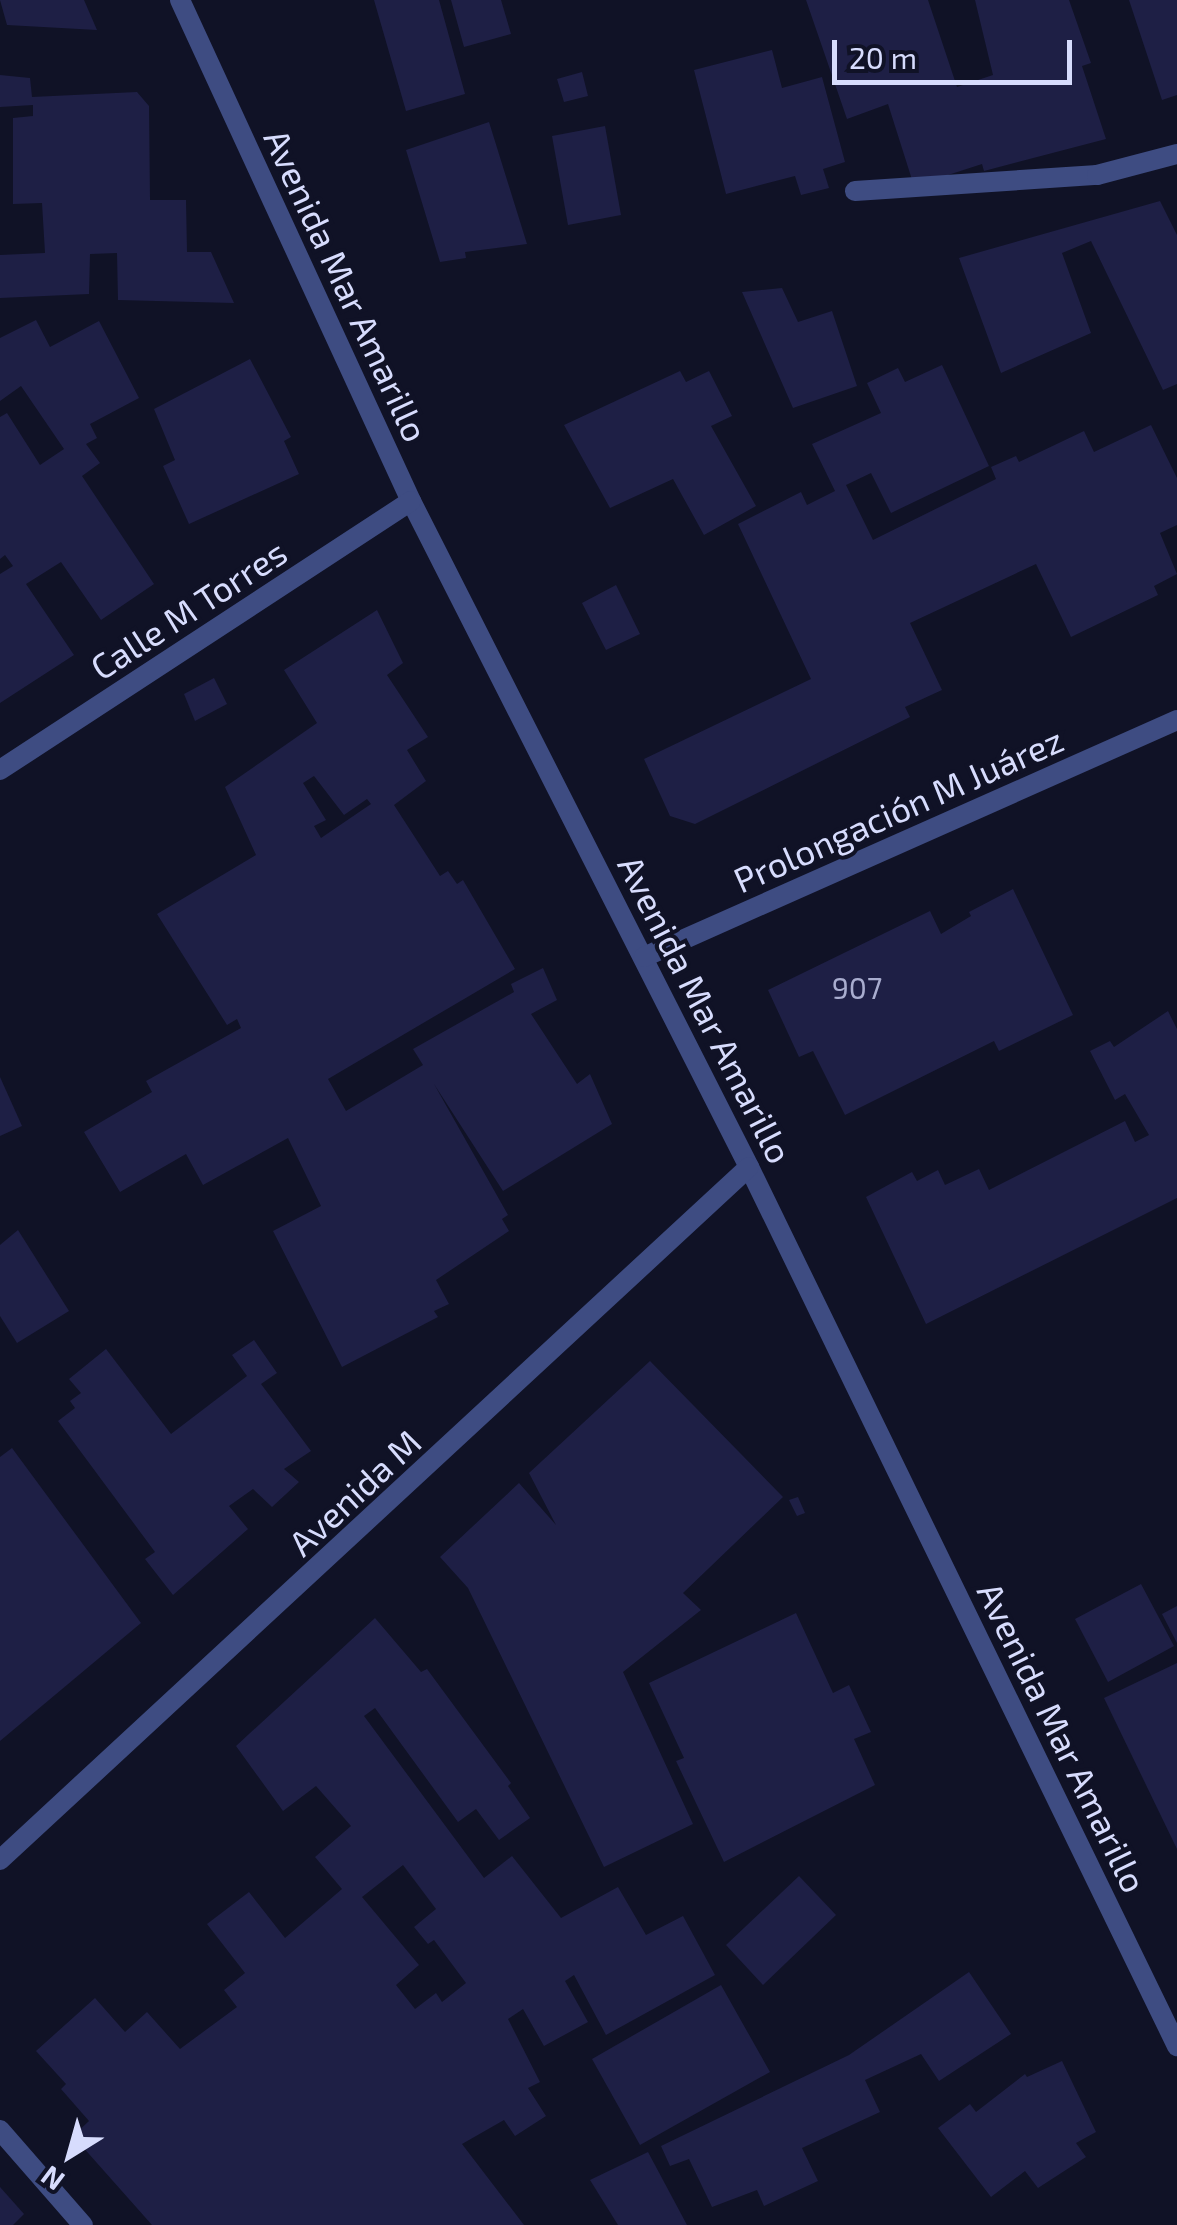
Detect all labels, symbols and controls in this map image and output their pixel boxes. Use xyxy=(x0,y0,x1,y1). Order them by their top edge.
scale bar xyxy=(837,20,1077,82)
text: 20 m xyxy=(849,39,917,75)
street label: Avenida Mar Amarillo xyxy=(256,122,438,448)
street label: Calle M Torres xyxy=(82,530,294,688)
street label: Prolongación M Juárez xyxy=(726,717,1070,901)
street label: Avenida Mar Amarillo xyxy=(610,848,802,1170)
house number: 907 xyxy=(832,969,882,1005)
street label: Avenida M xyxy=(279,1420,429,1564)
street label: Avenida Mar Amarillo xyxy=(969,1575,1157,1899)
north arrow xyxy=(20,2105,120,2205)
text: N xyxy=(34,2159,70,2199)

